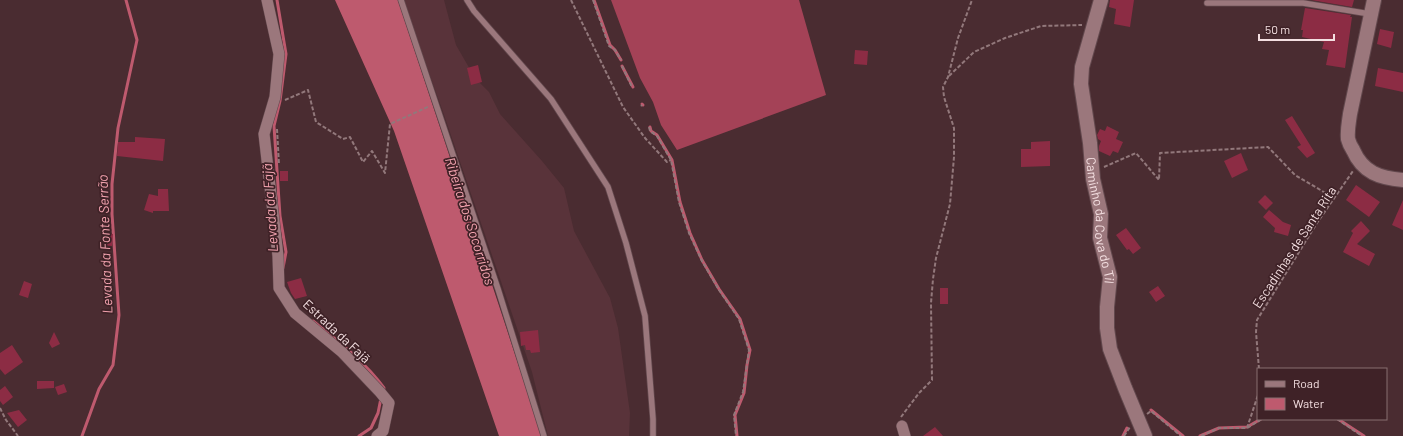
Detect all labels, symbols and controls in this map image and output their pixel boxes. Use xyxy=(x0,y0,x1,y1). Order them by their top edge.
scale bar xyxy=(1259,16,1334,42)
text: 50 m xyxy=(1265,22,1290,36)
water label: Ribeira dos Socorridos xyxy=(442,155,499,287)
street label: Caminho da Cova do Til xyxy=(1083,156,1118,285)
water label: Levada da Fajã xyxy=(258,163,281,253)
water label: Levada da Fonte Serrão xyxy=(94,174,115,314)
street label: Escadinhas de Santa Rita xyxy=(1249,183,1339,311)
street label: Estrada da Fajã xyxy=(300,296,374,366)
legend xyxy=(1257,368,1387,420)
text: Road xyxy=(1293,376,1320,390)
text: Water xyxy=(1293,396,1325,410)

